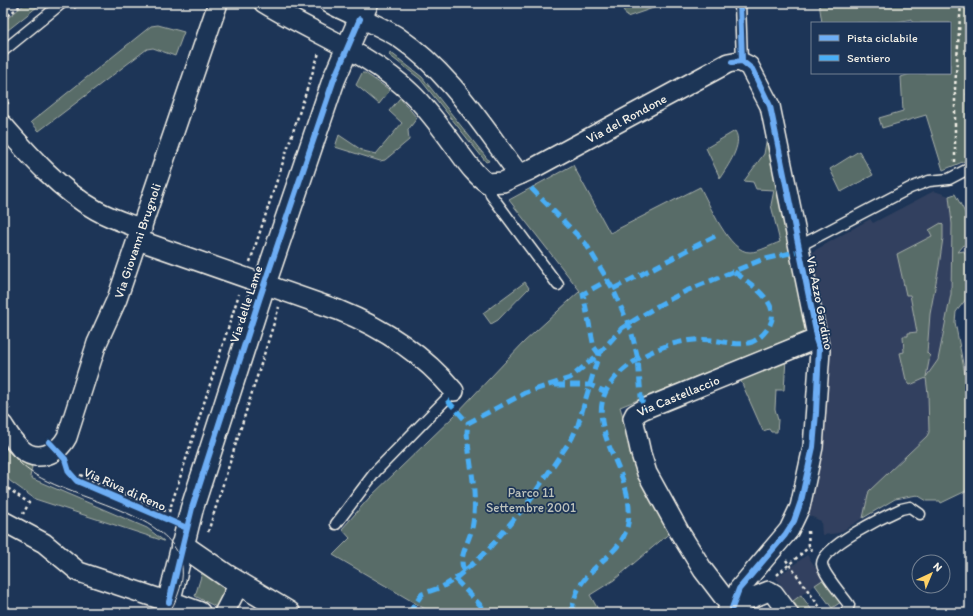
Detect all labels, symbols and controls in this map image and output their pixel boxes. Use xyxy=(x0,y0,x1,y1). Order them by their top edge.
legend xyxy=(811,22,951,74)
text: Pista ciclabile xyxy=(847,31,918,45)
text: Sentiero xyxy=(847,51,891,65)
street label: Via del Rondone xyxy=(583,90,669,146)
street label: Via Giovanni Brugnoli xyxy=(110,181,164,300)
street label: Via Azzo Gardino xyxy=(804,255,837,351)
street label: Via delle Lame xyxy=(226,263,266,345)
street label: Via Castellaccio xyxy=(634,372,722,419)
street label: Via Riva di Reno xyxy=(81,464,169,514)
park label: Parco 11 Settembre 2001 xyxy=(486,485,576,515)
north arrow xyxy=(911,554,951,594)
text: N xyxy=(930,560,945,574)

